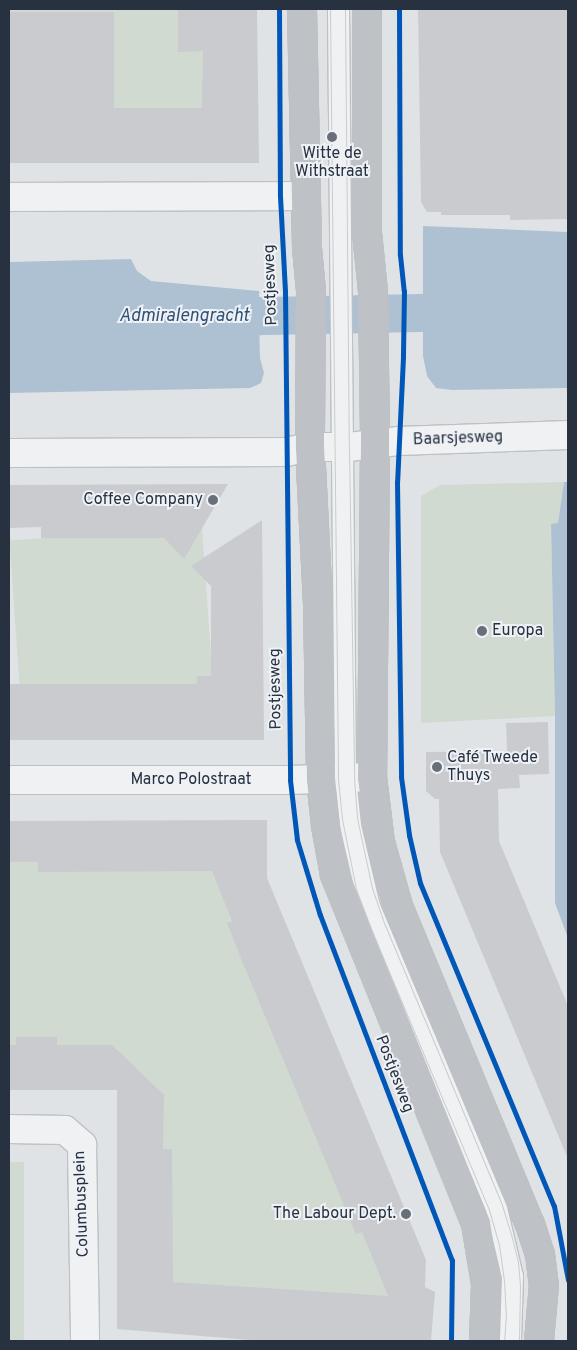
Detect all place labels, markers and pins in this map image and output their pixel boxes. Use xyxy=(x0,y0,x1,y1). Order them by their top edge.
marker: Witte de Withstraat xyxy=(326,131,338,143)
place label: Witte de Withstraat xyxy=(295,144,369,182)
place label: Coffee Company xyxy=(83,490,203,510)
marker: Coffee Company xyxy=(207,494,219,506)
place label: Europa xyxy=(492,621,543,641)
marker: Europa xyxy=(476,625,488,637)
place label: Café Tweede Thuys xyxy=(447,748,538,786)
marker: Café Tweede Thuys xyxy=(431,761,443,773)
place label: The Labour Dept. xyxy=(273,1204,396,1224)
marker: The Labour Dept. xyxy=(400,1208,412,1220)

